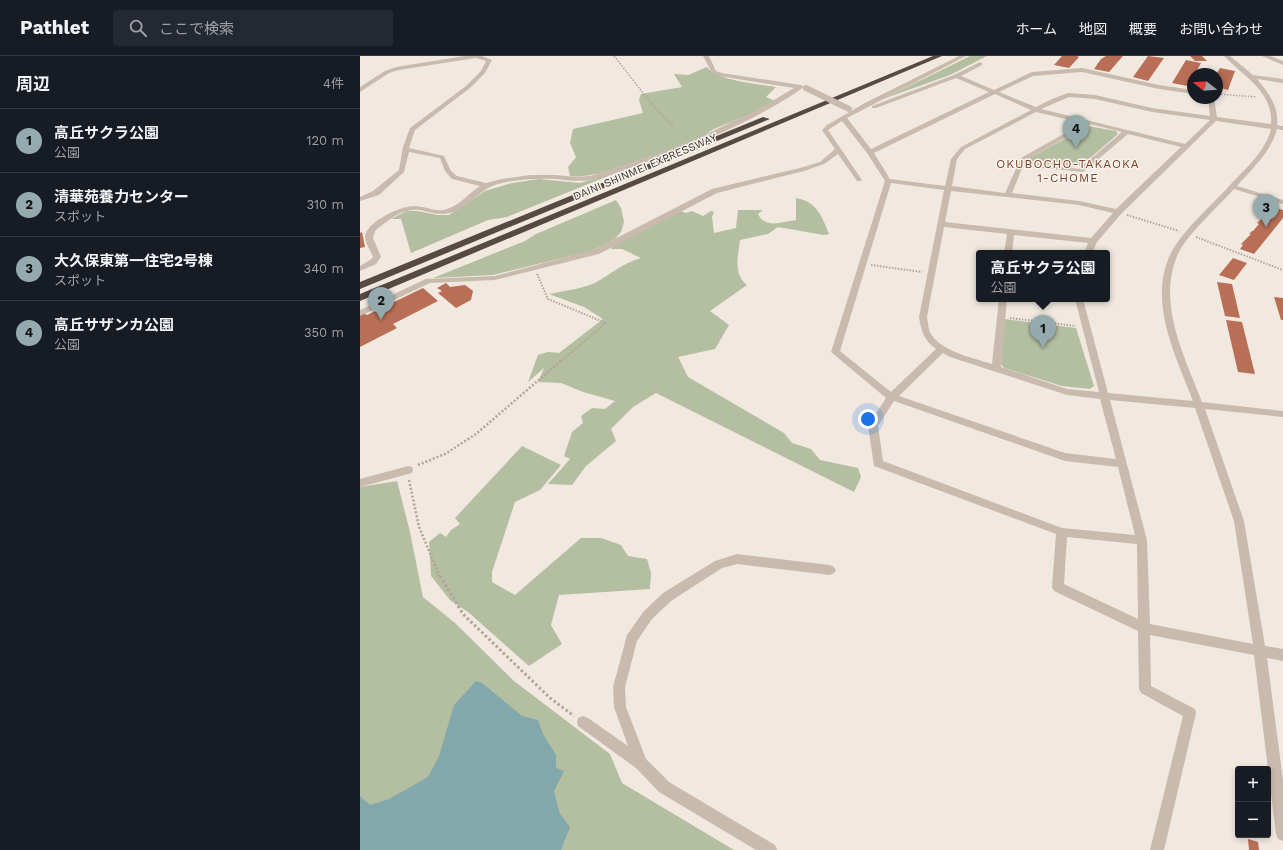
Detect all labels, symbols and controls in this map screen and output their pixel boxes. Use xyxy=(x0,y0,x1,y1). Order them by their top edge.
search box xyxy=(113,10,393,46)
text: Pathlet xyxy=(20,16,89,39)
icon: search xyxy=(127,17,149,39)
text: ここで検索 xyxy=(159,20,234,38)
text: ホーム xyxy=(1015,21,1057,37)
text: 地図 xyxy=(1079,21,1107,37)
text: 概要 xyxy=(1129,21,1157,37)
text: お問い合わせ xyxy=(1179,21,1263,37)
north arrow xyxy=(1187,68,1223,104)
text: 周辺 xyxy=(16,74,50,94)
text: 4件 xyxy=(323,76,344,91)
pin: 4 xyxy=(1063,115,1089,148)
text: 高丘サクラ公園 xyxy=(54,124,159,142)
street label: DAINI SHINMEI EXPRESSWAY xyxy=(571,130,719,203)
text: 1 xyxy=(26,133,32,148)
text: 120 m xyxy=(306,133,344,148)
text: 公園 xyxy=(54,145,80,160)
district label: OKUBOCHO-TAKAOKA 1-CHOME xyxy=(996,157,1140,185)
text: 清華苑養力センター xyxy=(54,188,189,206)
pin: 3 xyxy=(1253,194,1279,227)
text: 2 xyxy=(25,197,33,212)
text: 310 m xyxy=(306,197,344,212)
text: スポット xyxy=(54,209,106,224)
popup xyxy=(976,250,1110,302)
text: 大久保東第一住宅2号棟 xyxy=(54,252,213,270)
text: 高丘サクラ公園 xyxy=(990,259,1096,277)
text: 3 xyxy=(25,261,33,276)
text: 340 m xyxy=(304,261,344,276)
text: スポット xyxy=(54,273,106,288)
text: 公園 xyxy=(990,280,1017,295)
pin: 2 xyxy=(368,287,394,320)
pin: 1 xyxy=(1030,315,1056,348)
text: 高丘サザンカ公園 xyxy=(54,316,174,334)
text: 4 xyxy=(25,325,33,340)
text: 350 m xyxy=(304,325,344,340)
text: 公園 xyxy=(54,337,80,352)
your location xyxy=(858,409,878,429)
map controls xyxy=(1235,766,1271,838)
button: + xyxy=(1235,766,1271,802)
button: − xyxy=(1235,802,1271,838)

